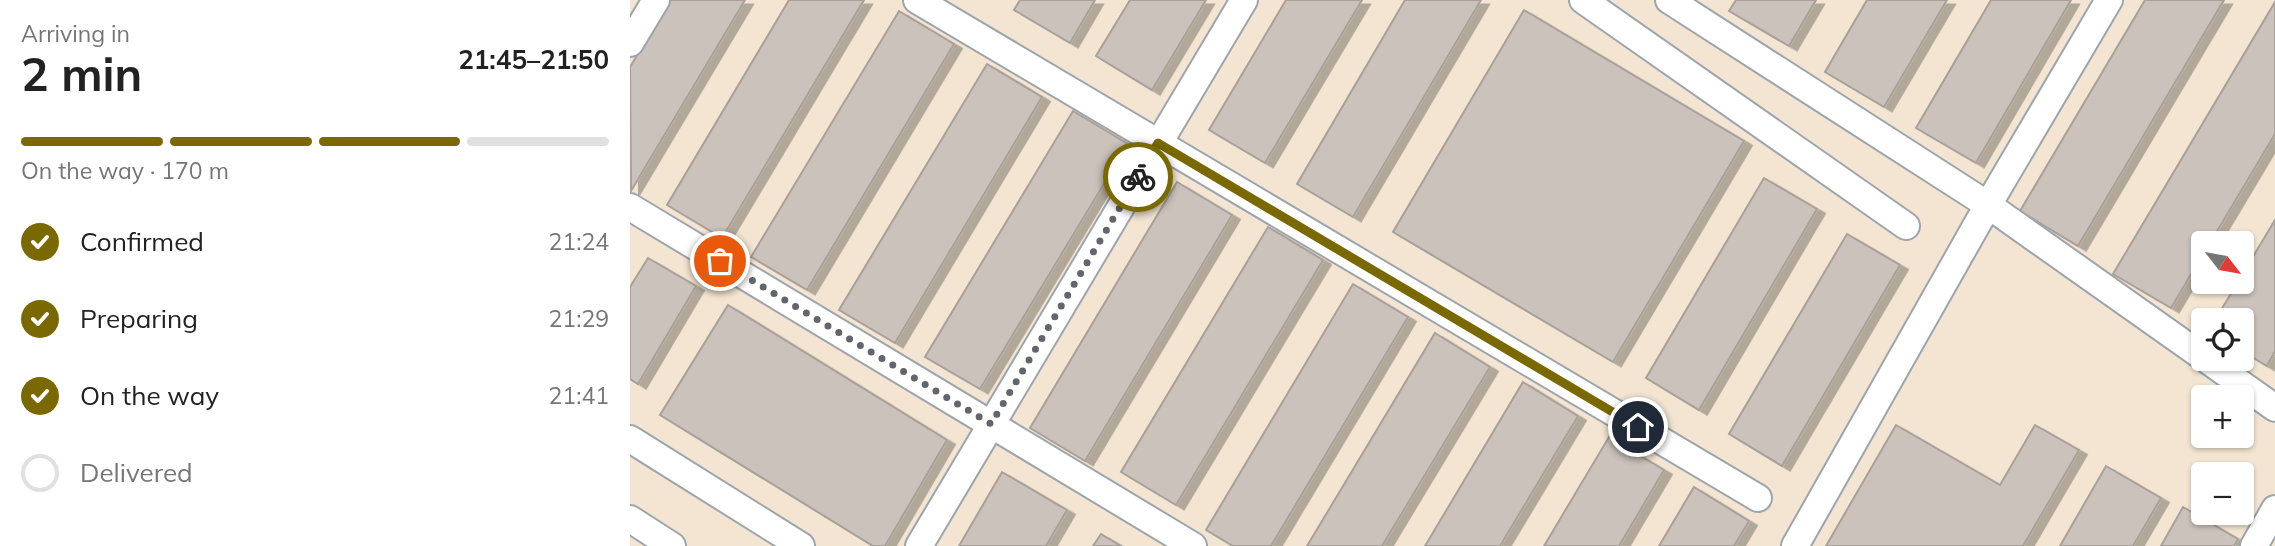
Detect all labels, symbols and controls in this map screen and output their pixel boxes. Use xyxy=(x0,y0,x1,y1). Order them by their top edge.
text: Arriving in xyxy=(21,19,130,48)
text: 21:45–21:50 xyxy=(458,43,609,76)
text: 2 min xyxy=(21,45,142,103)
courier xyxy=(1103,142,1173,212)
text: On the way · 170 m xyxy=(21,156,229,185)
icon: bike xyxy=(1119,158,1157,196)
icon: check xyxy=(21,223,59,261)
text: Confirmed xyxy=(80,225,204,258)
text: 21:24 xyxy=(549,227,609,256)
pin xyxy=(690,231,750,291)
north arrow xyxy=(2191,231,2254,294)
map controls xyxy=(2191,231,2254,525)
icon: bag xyxy=(701,242,739,280)
icon: check xyxy=(21,300,59,338)
text: Preparing xyxy=(80,302,198,335)
text: 21:29 xyxy=(549,304,609,333)
button: locate xyxy=(2191,308,2254,371)
icon: check xyxy=(21,377,59,415)
text: On the way xyxy=(80,379,219,412)
text: 21:41 xyxy=(549,381,609,410)
button: + xyxy=(2191,385,2254,448)
pin xyxy=(1608,397,1668,457)
icon: home xyxy=(1619,408,1657,446)
text: Delivered xyxy=(80,456,193,489)
button: − xyxy=(2191,462,2254,525)

